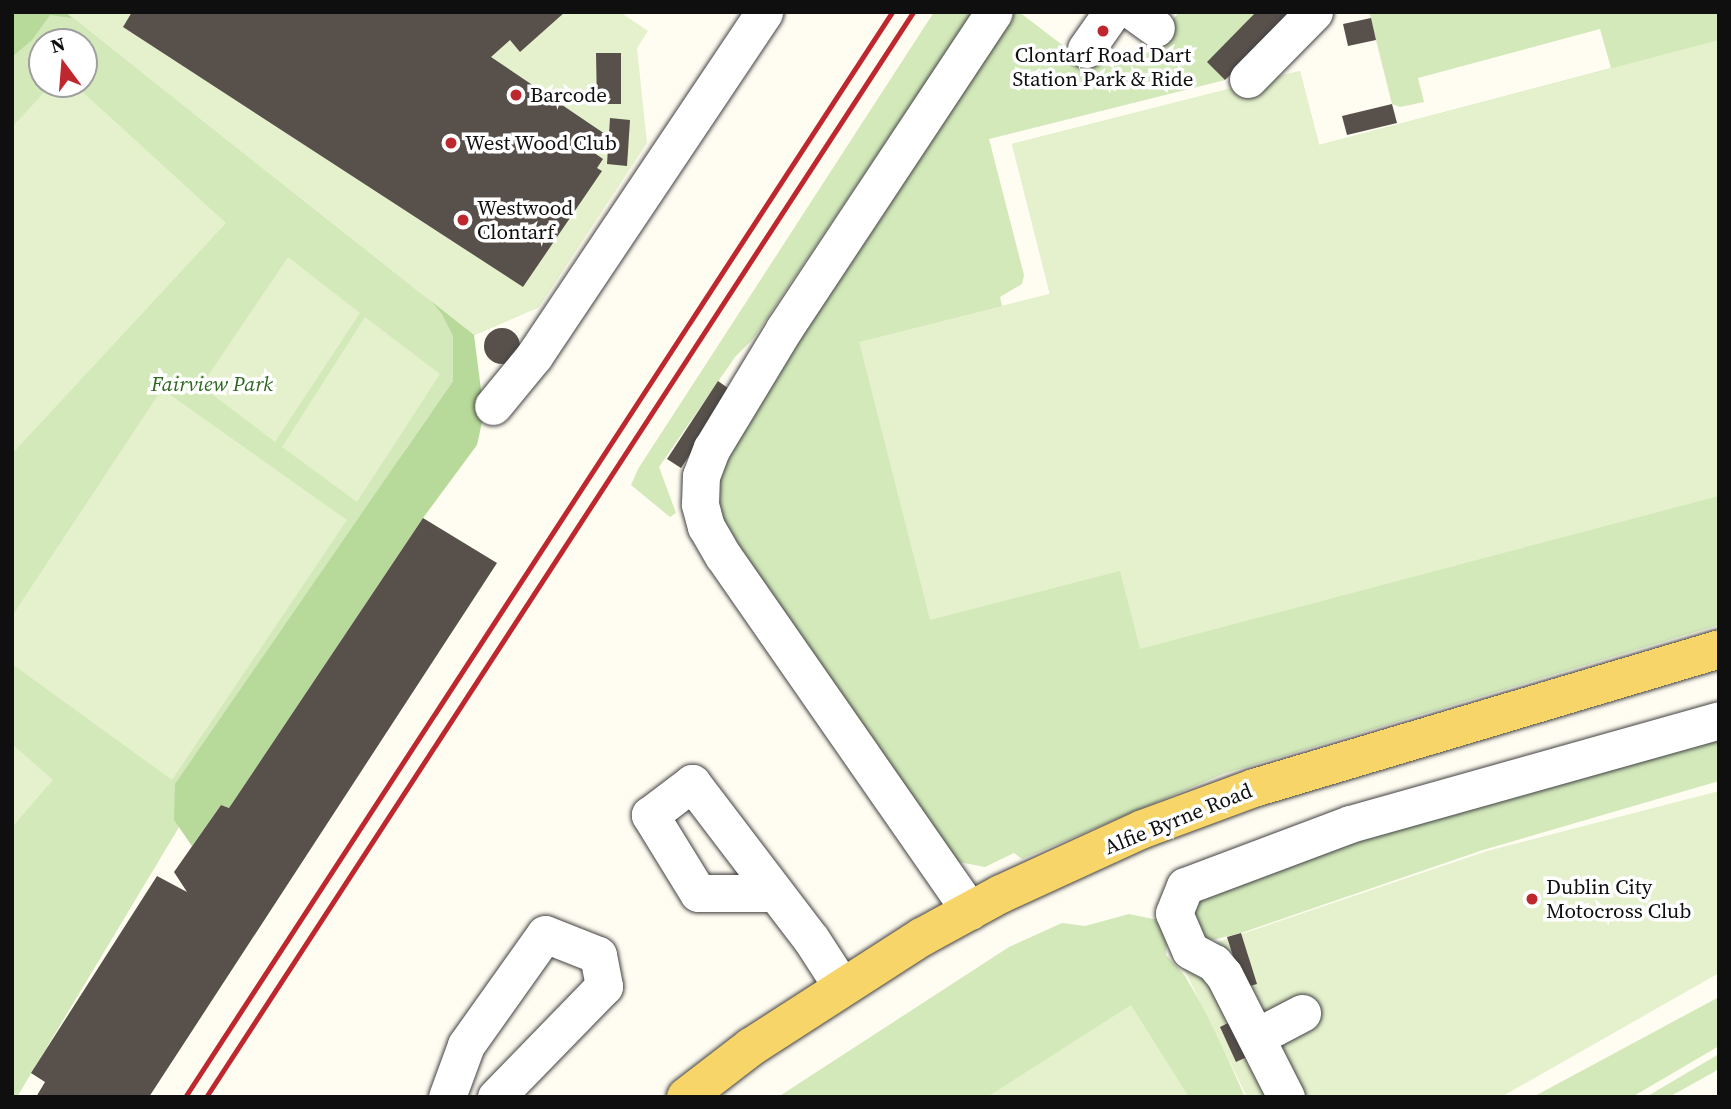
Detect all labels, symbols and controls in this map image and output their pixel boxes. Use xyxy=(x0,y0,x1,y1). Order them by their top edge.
marker: Clontarf Road Dart Station Park & Ride xyxy=(1095,23,1111,39)
north arrow xyxy=(28,28,98,98)
text: N xyxy=(48,30,68,59)
place label: Clontarf Road Dart Station Park & Ride xyxy=(1013,42,1193,92)
place label: Barcode xyxy=(530,82,607,108)
marker: Barcode xyxy=(508,87,524,103)
place label: West Wood Club xyxy=(465,130,617,156)
marker: West Wood Club xyxy=(443,135,459,151)
place label: Westwood Clontarf xyxy=(477,195,573,245)
marker: Westwood Clontarf xyxy=(455,212,471,228)
park label: Fairview Park xyxy=(151,371,273,397)
street label: Alfie Byrne Road xyxy=(1100,778,1256,860)
place label: Dublin City Motocross Club xyxy=(1546,874,1691,924)
marker: Dublin City Motocross Club xyxy=(1524,891,1540,907)

